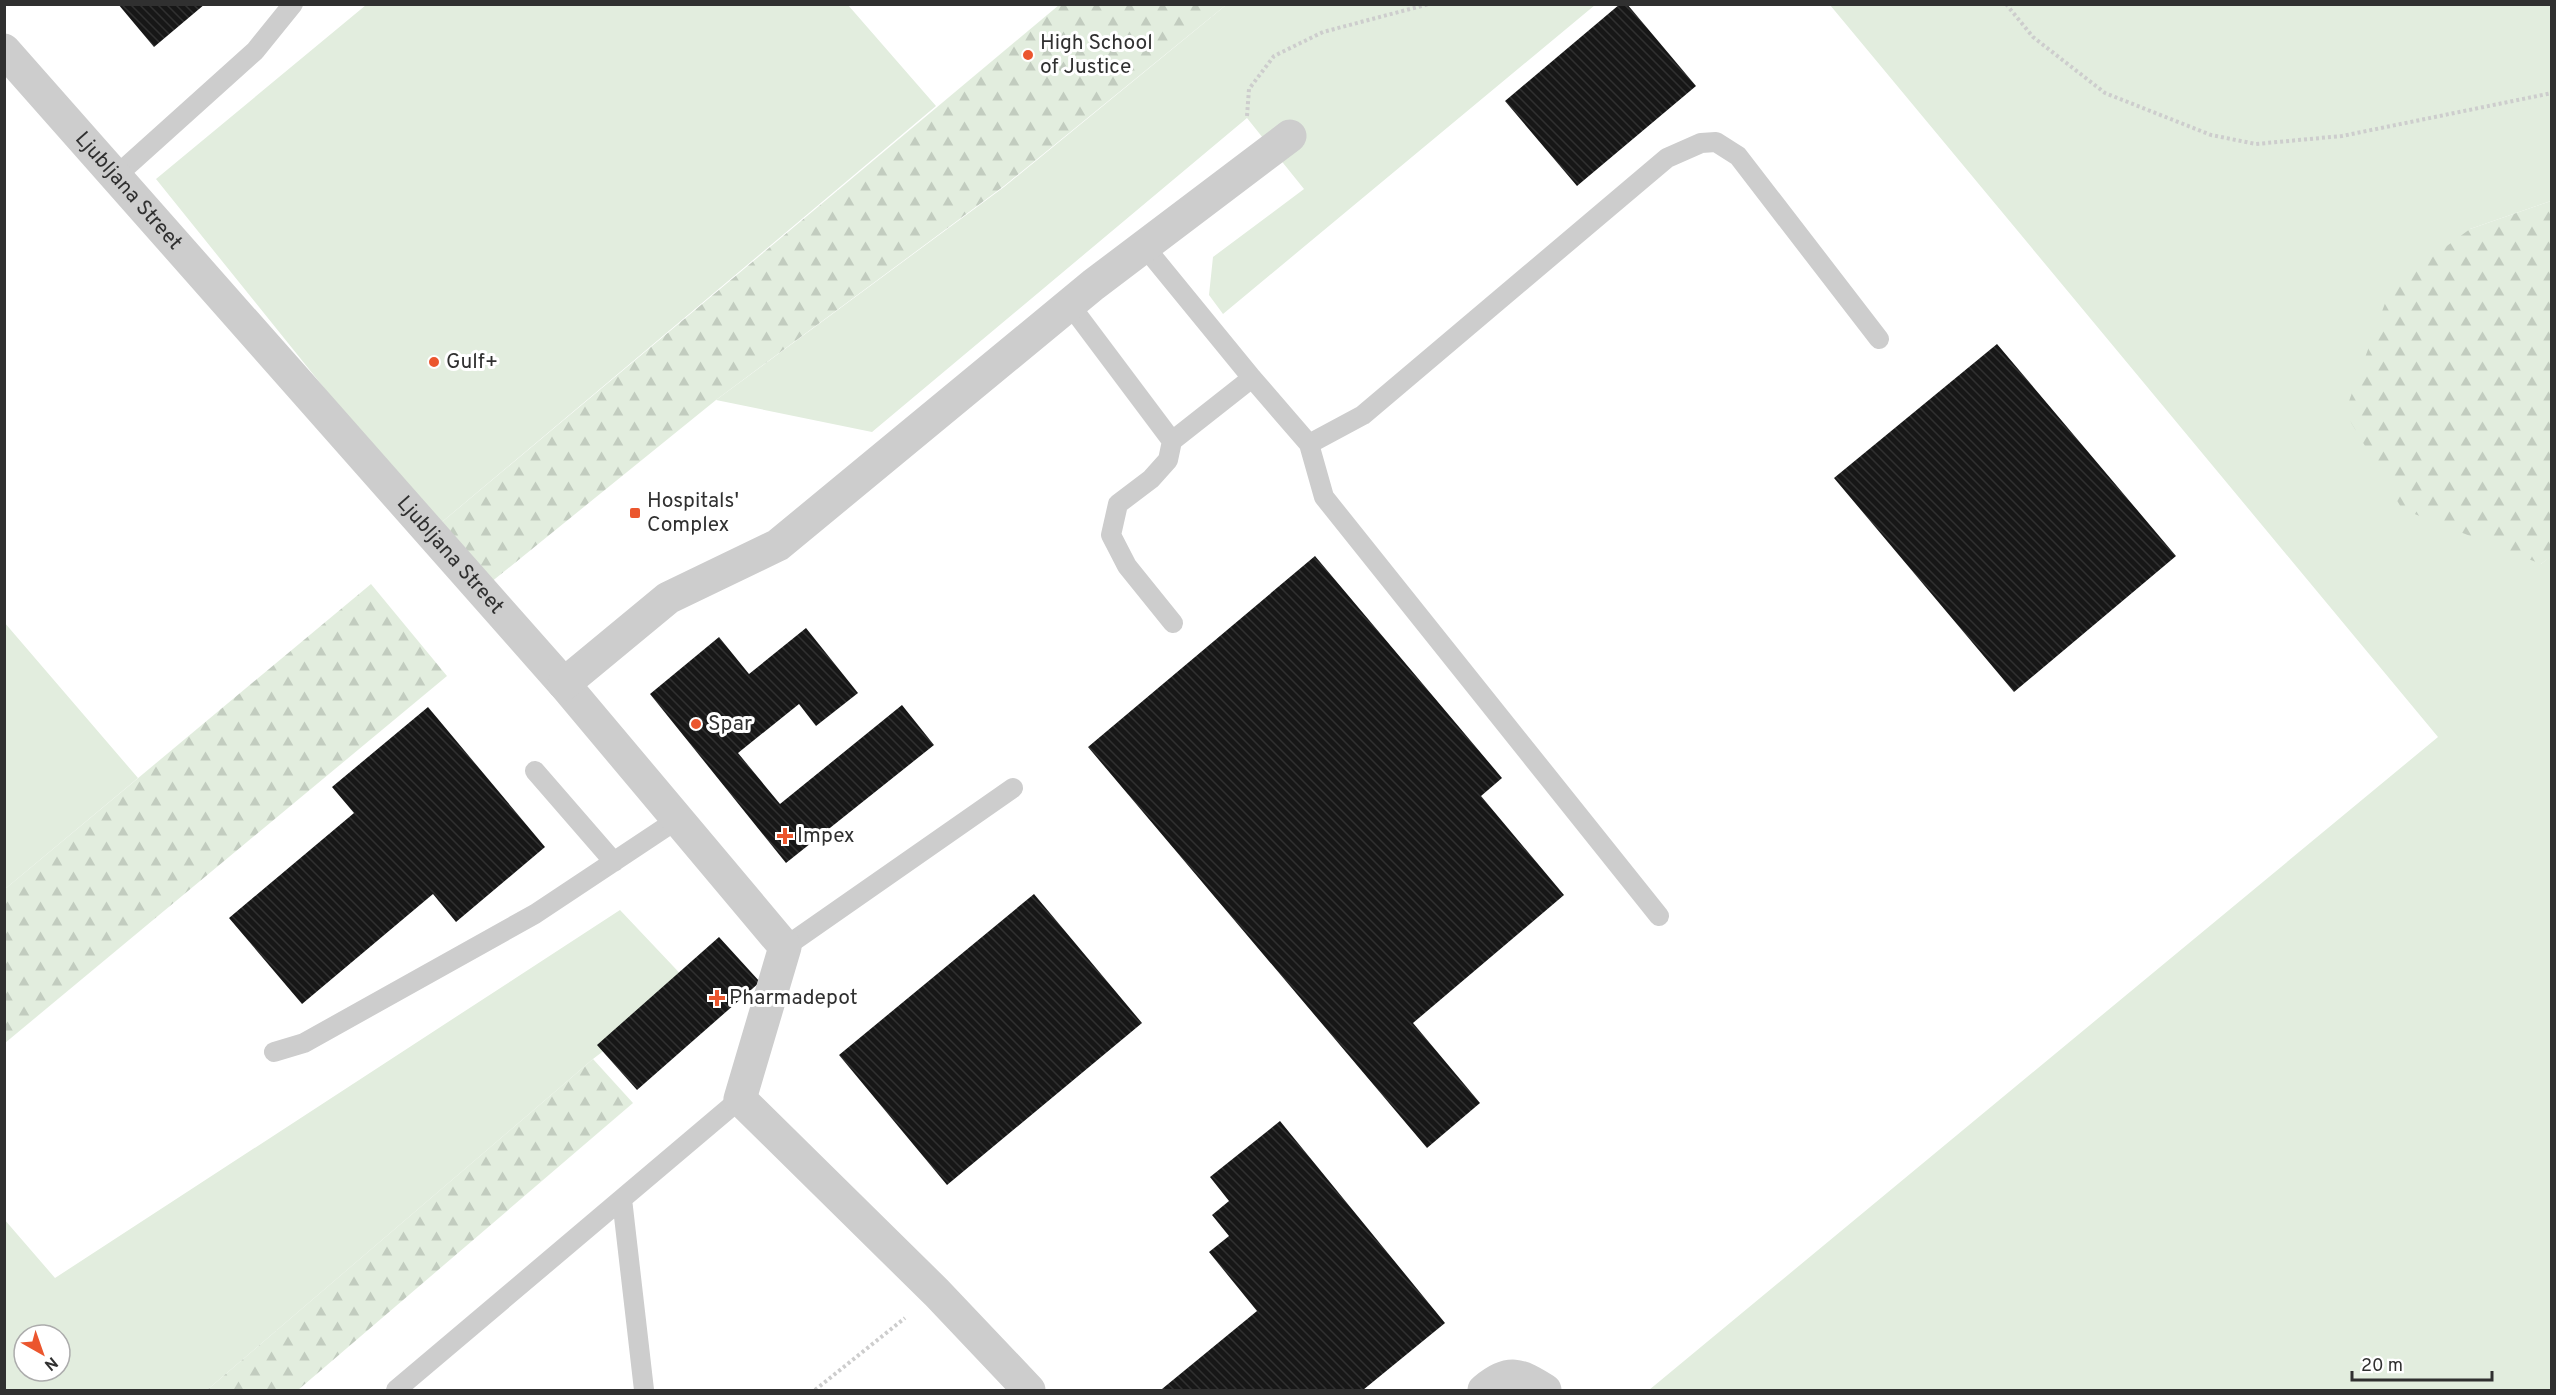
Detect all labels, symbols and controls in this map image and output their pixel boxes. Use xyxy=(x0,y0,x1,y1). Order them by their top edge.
place label: High School of Justice xyxy=(1040,30,1153,81)
marker: High School of Justice xyxy=(1021,48,1035,62)
street label: Ljubljana Street xyxy=(69,126,188,256)
place label: Gulf+ xyxy=(446,349,498,376)
marker: Gulf+ xyxy=(427,355,441,369)
place label: Hospitals' Complex xyxy=(647,488,739,539)
street label: Ljubljana Street xyxy=(391,490,510,620)
marker: Hospitals' Complex xyxy=(628,506,642,520)
place label: Spar xyxy=(708,711,752,738)
marker: Spar xyxy=(689,717,703,731)
place label: Impex xyxy=(797,823,855,850)
marker: Impex xyxy=(778,829,792,843)
place label: Pharmadepot xyxy=(729,985,858,1012)
marker: Pharmadepot xyxy=(710,991,724,1005)
north arrow xyxy=(12,1323,72,1383)
scale bar xyxy=(2352,1344,2492,1382)
text: N xyxy=(40,1352,61,1374)
text: 20 m xyxy=(2361,1355,2403,1378)

